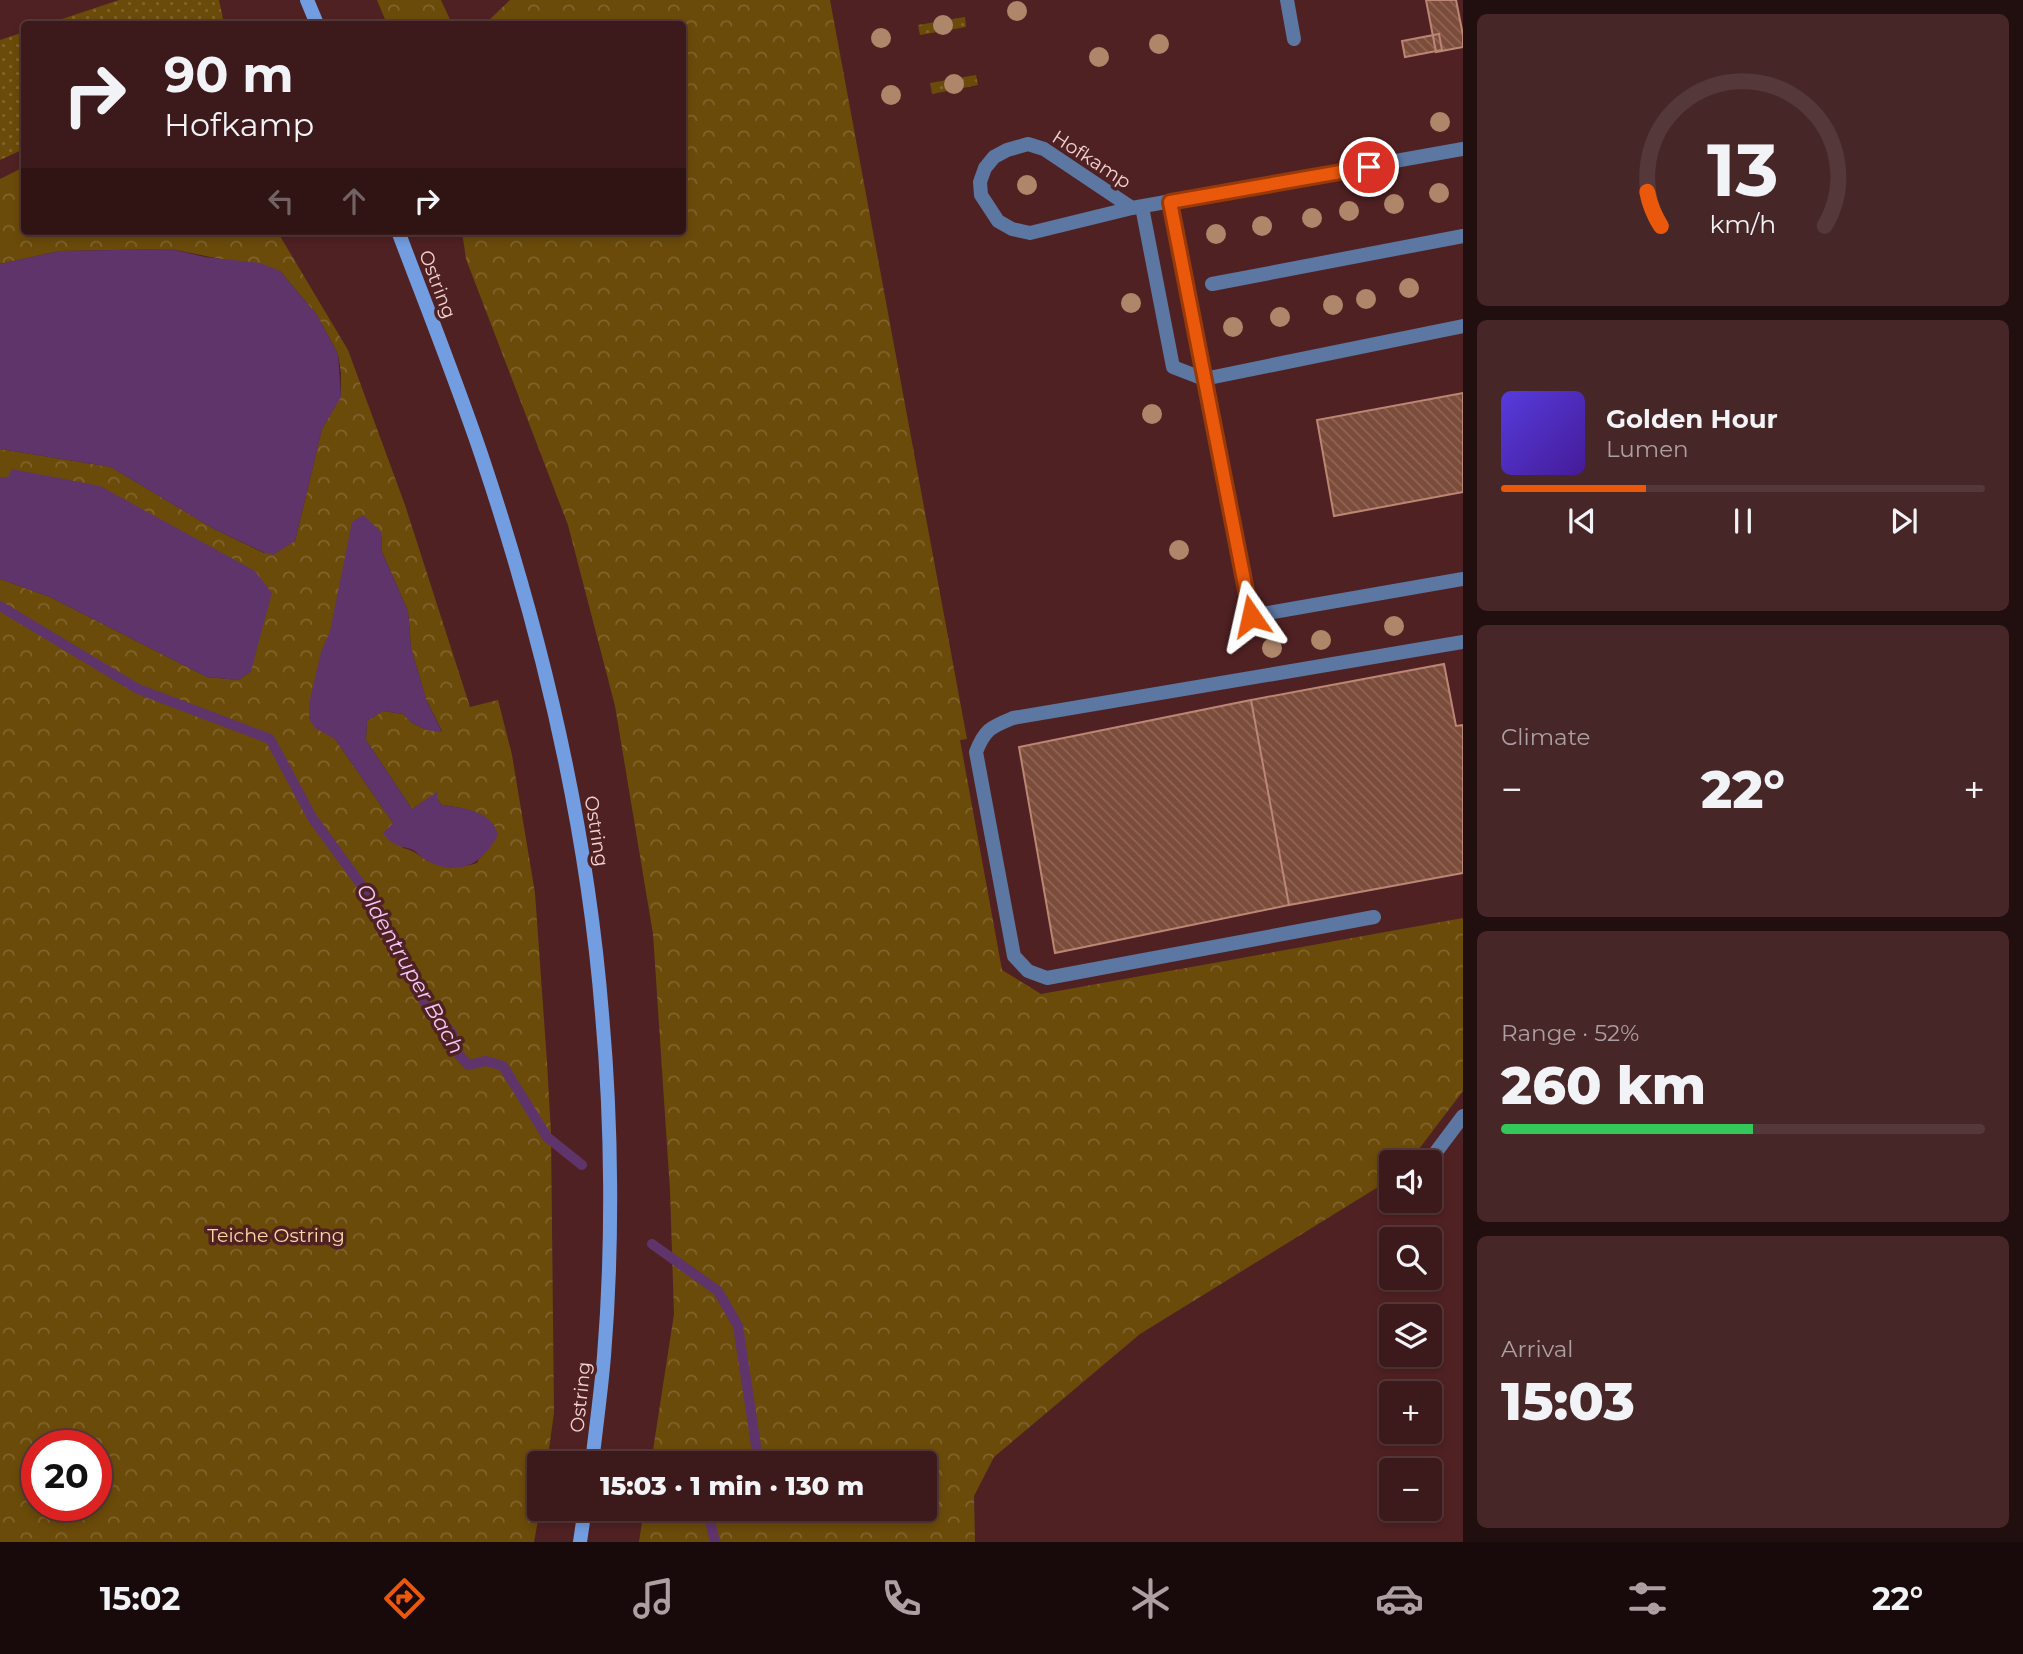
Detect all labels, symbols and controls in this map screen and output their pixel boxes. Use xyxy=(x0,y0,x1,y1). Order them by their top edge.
text: 90 m xyxy=(164,45,294,104)
icon: right xyxy=(49,49,140,140)
text: Hofkamp xyxy=(164,105,314,144)
street label: Hofkamp xyxy=(1048,125,1136,193)
text: 13 xyxy=(1707,126,1779,214)
pin xyxy=(1339,137,1399,197)
icon: arrive xyxy=(1350,148,1388,186)
icon: left xyxy=(262,182,300,220)
icon: ahead xyxy=(335,182,373,220)
icon: right xyxy=(408,182,446,220)
text: km/h xyxy=(1710,209,1776,239)
street label: Ostring xyxy=(414,247,461,322)
text: Golden Hour xyxy=(1606,403,1778,435)
text: Lumen xyxy=(1606,435,1689,463)
icon: previous xyxy=(1563,502,1601,540)
icon: pause xyxy=(1724,502,1762,540)
icon: next xyxy=(1885,502,1923,540)
position arrow xyxy=(1214,579,1288,653)
text: Climate xyxy=(1501,723,1590,751)
text: 22° xyxy=(1701,758,1785,821)
text: − xyxy=(1501,766,1523,813)
text: + xyxy=(1963,766,1985,813)
street label: Ostring xyxy=(580,794,613,868)
water label: Oldentruper Bach xyxy=(352,879,469,1058)
text: Range · 52% xyxy=(1501,1019,1639,1047)
text: 260 km xyxy=(1501,1054,1706,1117)
map controls xyxy=(1379,1150,1442,1521)
button: sound xyxy=(1379,1150,1442,1213)
park label: Teiche Ostring xyxy=(207,1224,345,1247)
button: search xyxy=(1379,1227,1442,1290)
button: layers xyxy=(1379,1304,1442,1367)
text: Arrival xyxy=(1501,1335,1574,1363)
street label: Ostring xyxy=(565,1360,596,1434)
text: 15:03 xyxy=(1501,1370,1635,1433)
button: + xyxy=(1379,1381,1442,1444)
speed limit sign: 20 xyxy=(21,1430,112,1521)
button: − xyxy=(1379,1458,1442,1521)
text: 15:03 · 1 min · 130 m xyxy=(600,1470,864,1502)
icon: directions xyxy=(380,1574,429,1623)
icon: music xyxy=(629,1574,678,1623)
icon: phone xyxy=(877,1574,926,1623)
icon: climate xyxy=(1126,1574,1175,1623)
icon: car xyxy=(1375,1574,1424,1623)
icon: filters xyxy=(1623,1574,1672,1623)
text: 15:02 xyxy=(100,1579,180,1618)
text: 22° xyxy=(1872,1579,1923,1618)

